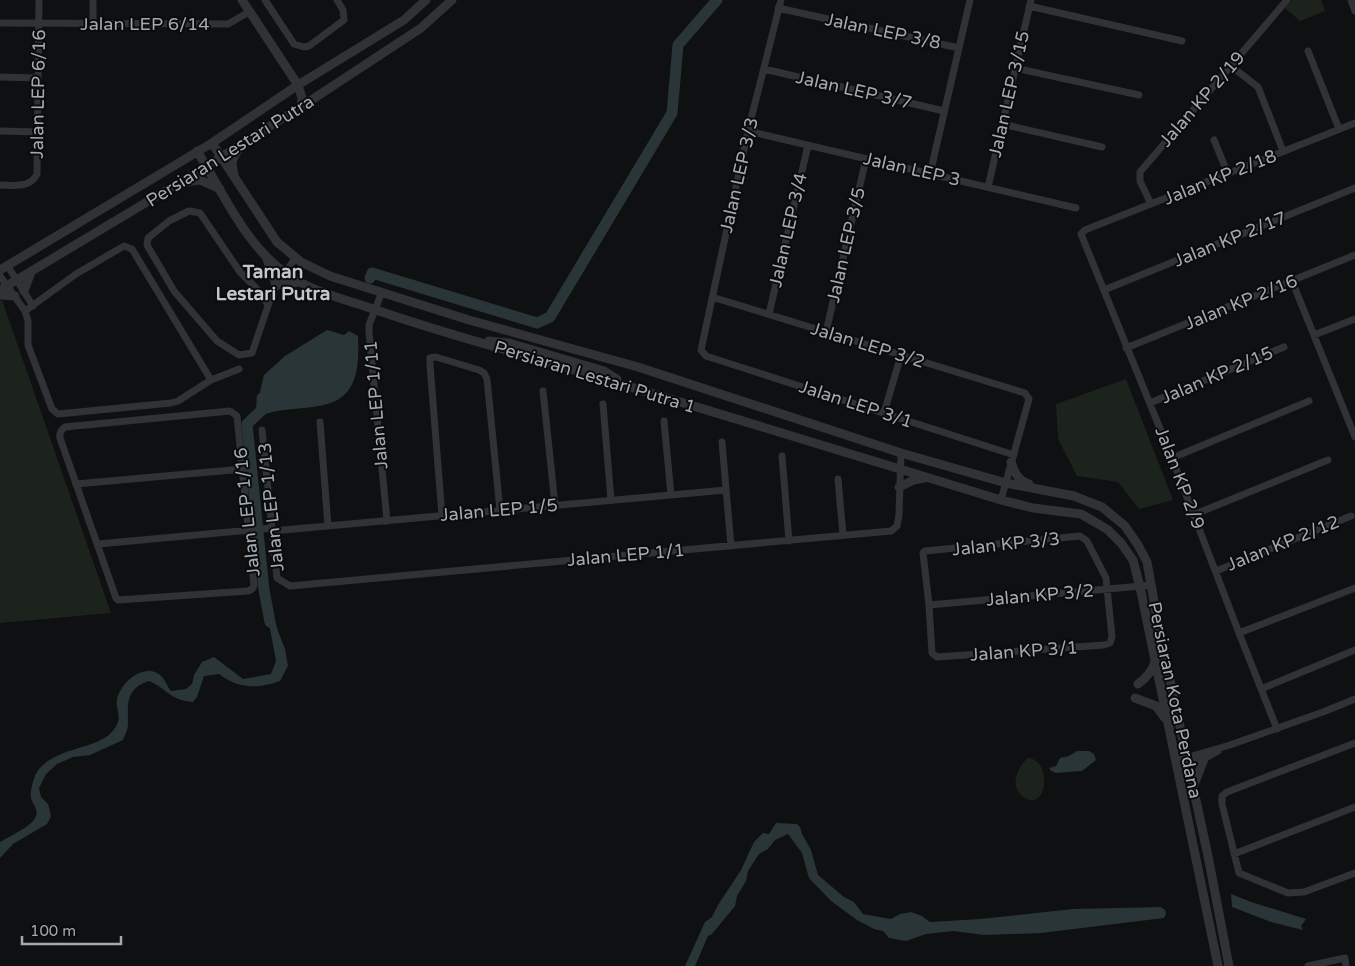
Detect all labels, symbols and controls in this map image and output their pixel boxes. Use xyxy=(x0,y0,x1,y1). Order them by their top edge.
street label: Jalan LEP 3/8 xyxy=(823,8,943,54)
street label: Jalan LEP 6/14 xyxy=(80,13,210,35)
street label: Jalan LEP 6/16 xyxy=(26,29,50,159)
street label: Jalan LEP 3/15 xyxy=(984,29,1034,159)
street label: Jalan KP 2/19 xyxy=(1155,47,1249,151)
street label: Jalan LEP 3/7 xyxy=(794,66,914,114)
street label: Persiaran Lestari Putra xyxy=(142,90,318,212)
street label: Jalan LEP 3/3 xyxy=(715,115,763,235)
street label: Jalan KP 2/18 xyxy=(1160,144,1280,210)
street label: Jalan LEP 3 xyxy=(861,147,963,191)
street label: Jalan LEP 3/4 xyxy=(764,171,812,289)
street label: Jalan LEP 3/5 xyxy=(822,185,870,305)
street label: Jalan KP 2/17 xyxy=(1170,206,1290,272)
district label: Taman Lestari Putra xyxy=(215,261,331,305)
street label: Jalan KP 2/16 xyxy=(1181,269,1301,335)
street label: Jalan LEP 3/2 xyxy=(808,317,928,373)
street label: Persiaran Lestari Putra 1 xyxy=(491,336,699,418)
street label: Jalan LEP 1/11 xyxy=(359,340,393,470)
street label: Jalan KP 2/15 xyxy=(1158,342,1276,408)
street label: Jalan LEP 3/1 xyxy=(797,375,915,433)
street label: Jalan KP 2/9 xyxy=(1150,424,1210,532)
street label: Jalan LEP 1/13 xyxy=(253,442,289,572)
street label: Jalan LEP 1/16 xyxy=(229,447,265,577)
street label: Jalan LEP 1/5 xyxy=(439,494,559,526)
street label: Jalan KP 2/12 xyxy=(1223,510,1343,576)
street label: Jalan KP 3/3 xyxy=(951,527,1061,561)
street label: Jalan LEP 1/1 xyxy=(566,539,686,571)
street label: Jalan KP 3/2 xyxy=(985,579,1095,611)
street label: Persiaran Kota Perdana xyxy=(1143,600,1207,800)
street label: Jalan KP 3/1 xyxy=(969,636,1079,666)
scale bar xyxy=(22,914,121,946)
text: 100 m xyxy=(30,922,76,940)

